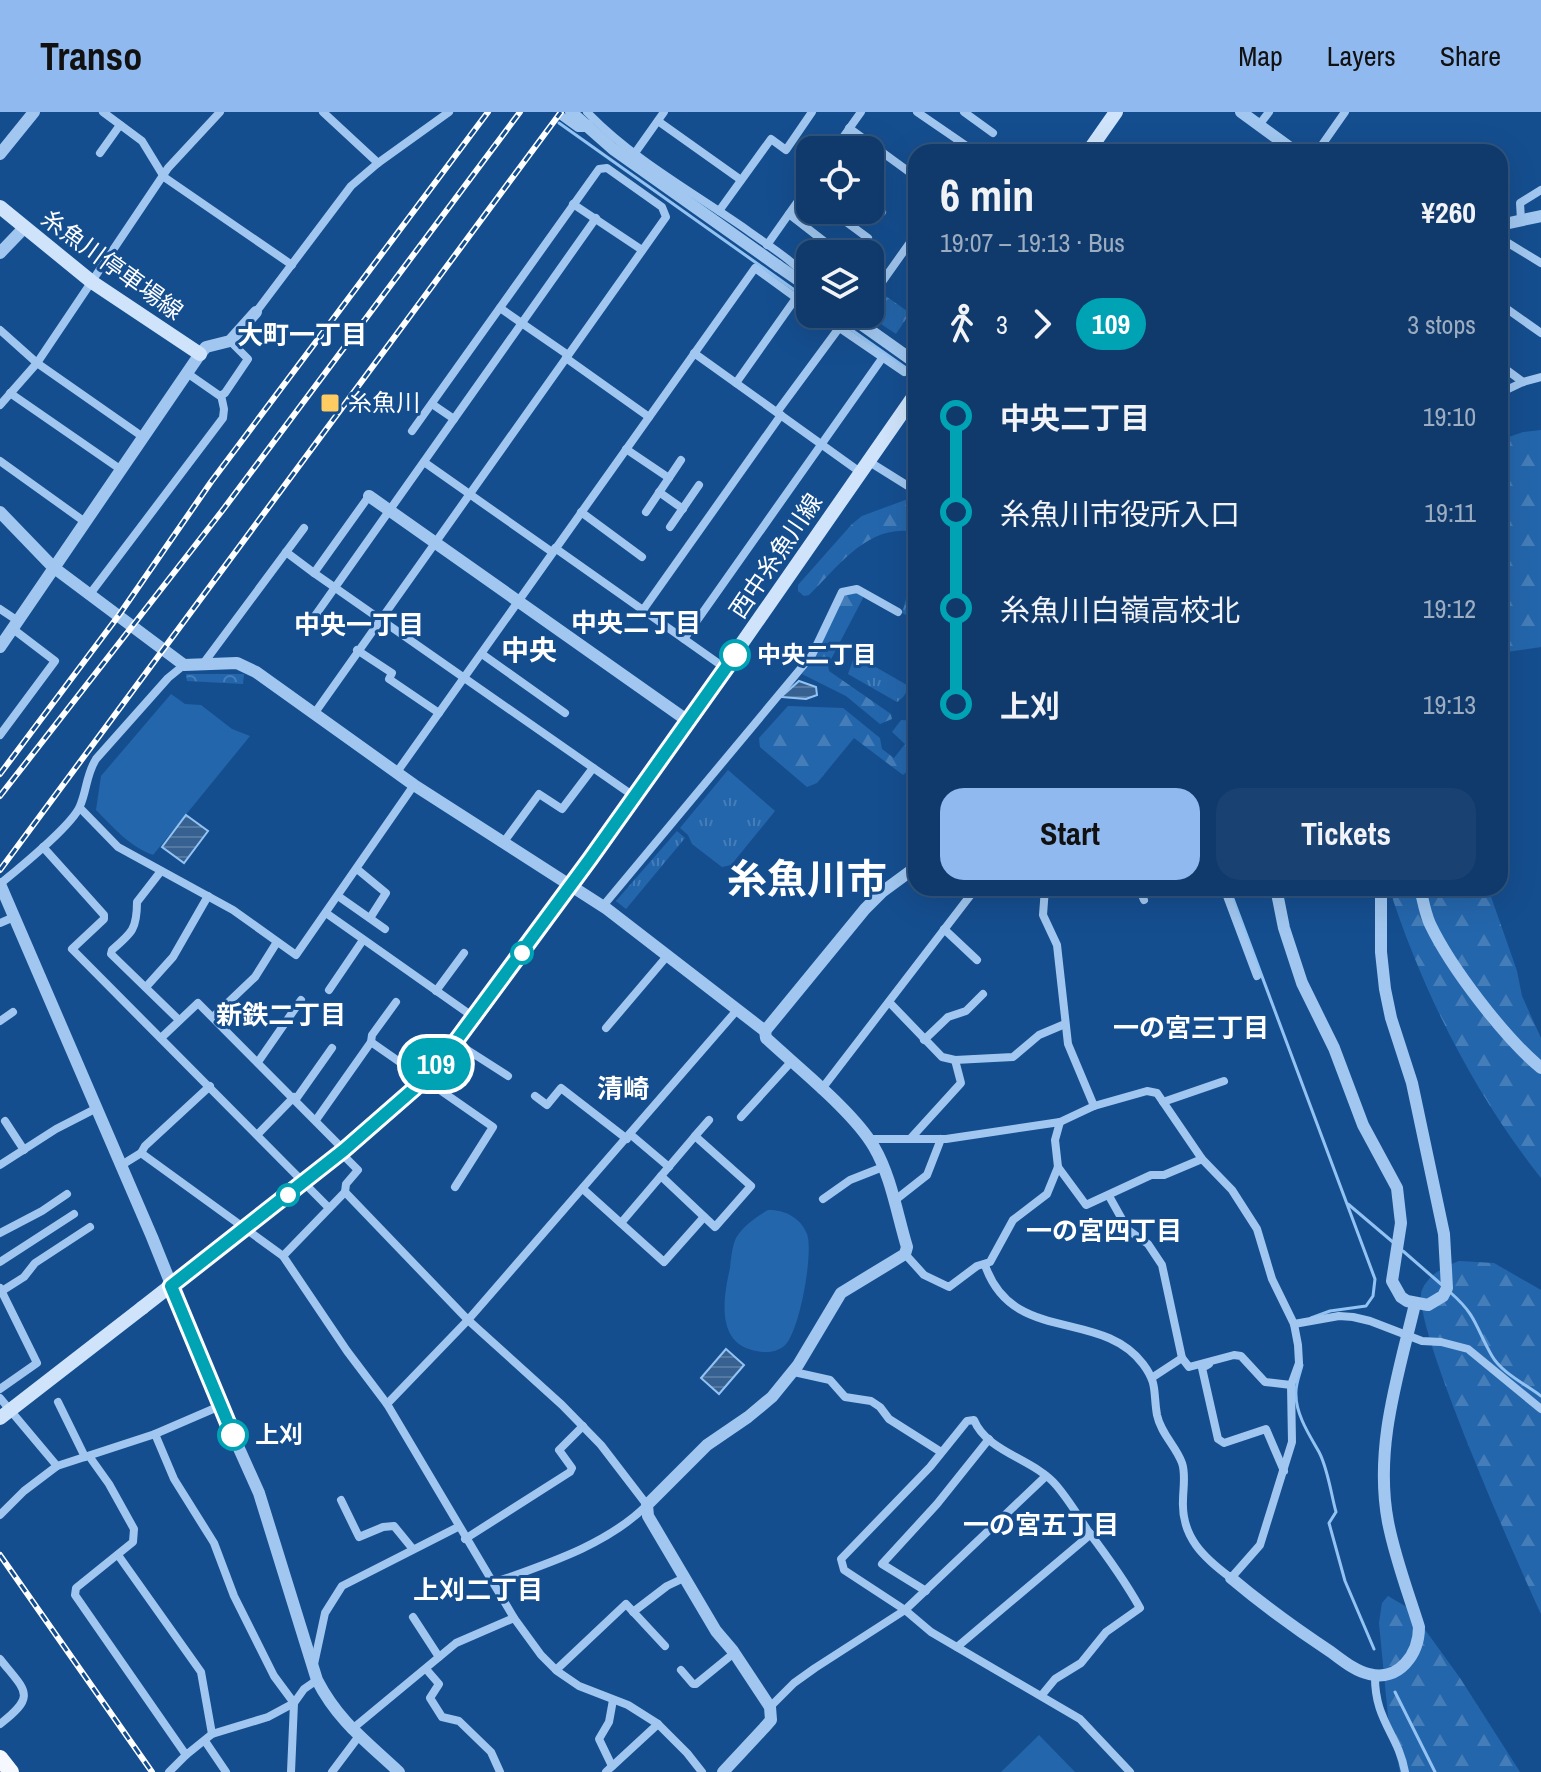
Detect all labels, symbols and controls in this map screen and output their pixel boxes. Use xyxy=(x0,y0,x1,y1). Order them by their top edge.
text: Transo xyxy=(40,31,142,82)
text: Map xyxy=(1238,37,1283,75)
text: Layers xyxy=(1327,37,1396,75)
text: Share xyxy=(1440,37,1501,75)
map controls xyxy=(796,136,884,328)
button: locate xyxy=(796,136,884,224)
text: 6 min xyxy=(940,165,1034,225)
text: ¥260 xyxy=(1421,192,1476,232)
street label: 糸魚川停車場線 xyxy=(35,202,190,327)
text: 19:07 – 19:13 · Bus xyxy=(940,225,1125,260)
button: layers xyxy=(796,240,884,328)
icon: walk xyxy=(940,302,984,346)
icon: forward xyxy=(1020,302,1064,346)
text: 109 xyxy=(1092,305,1130,343)
text: 3 xyxy=(996,307,1008,342)
text: 3 stops xyxy=(1407,307,1476,342)
district label: 大町一丁目 xyxy=(237,317,367,352)
place label: 糸魚川 xyxy=(348,386,420,418)
marker: 糸魚川 xyxy=(319,392,341,414)
text: 中央二丁目 xyxy=(1000,398,1150,438)
text: 19:10 xyxy=(1423,399,1476,434)
street label: 西中糸魚川線 xyxy=(722,487,829,624)
text: 糸魚川市役所入口 xyxy=(1000,494,1240,534)
text: 19:11 xyxy=(1424,495,1476,530)
text: 糸魚川白嶺高校北 xyxy=(1000,590,1240,630)
text: 19:12 xyxy=(1423,591,1476,626)
district label: 中央二丁目 xyxy=(571,605,701,640)
district label: 中央一丁目 xyxy=(294,607,424,642)
district label: 中央 xyxy=(501,631,557,669)
place label: 中央二丁目 xyxy=(757,638,877,670)
marker: 中央二丁目 xyxy=(720,640,750,670)
text: 上刈 xyxy=(1000,686,1060,726)
text: 19:13 xyxy=(1423,687,1476,722)
button: Start xyxy=(940,788,1200,880)
button: Tickets xyxy=(1216,788,1476,880)
district label: 糸魚川市 xyxy=(727,852,887,905)
unlabelled marker xyxy=(511,942,533,964)
district label: 新鉄二丁目 xyxy=(216,997,346,1032)
district label: 一の宮三丁目 xyxy=(1113,1010,1269,1045)
line badge: 109 xyxy=(390,1038,482,1090)
text: 109 xyxy=(417,1045,455,1083)
district label: 清崎 xyxy=(597,1071,649,1106)
unlabelled marker xyxy=(277,1184,299,1206)
district label: 一の宮四丁目 xyxy=(1026,1213,1182,1248)
place label: 上刈 xyxy=(255,1418,303,1450)
marker: 上刈 xyxy=(218,1420,248,1450)
district label: 一の宮五丁目 xyxy=(963,1507,1119,1542)
district label: 上刈二丁目 xyxy=(413,1572,543,1607)

